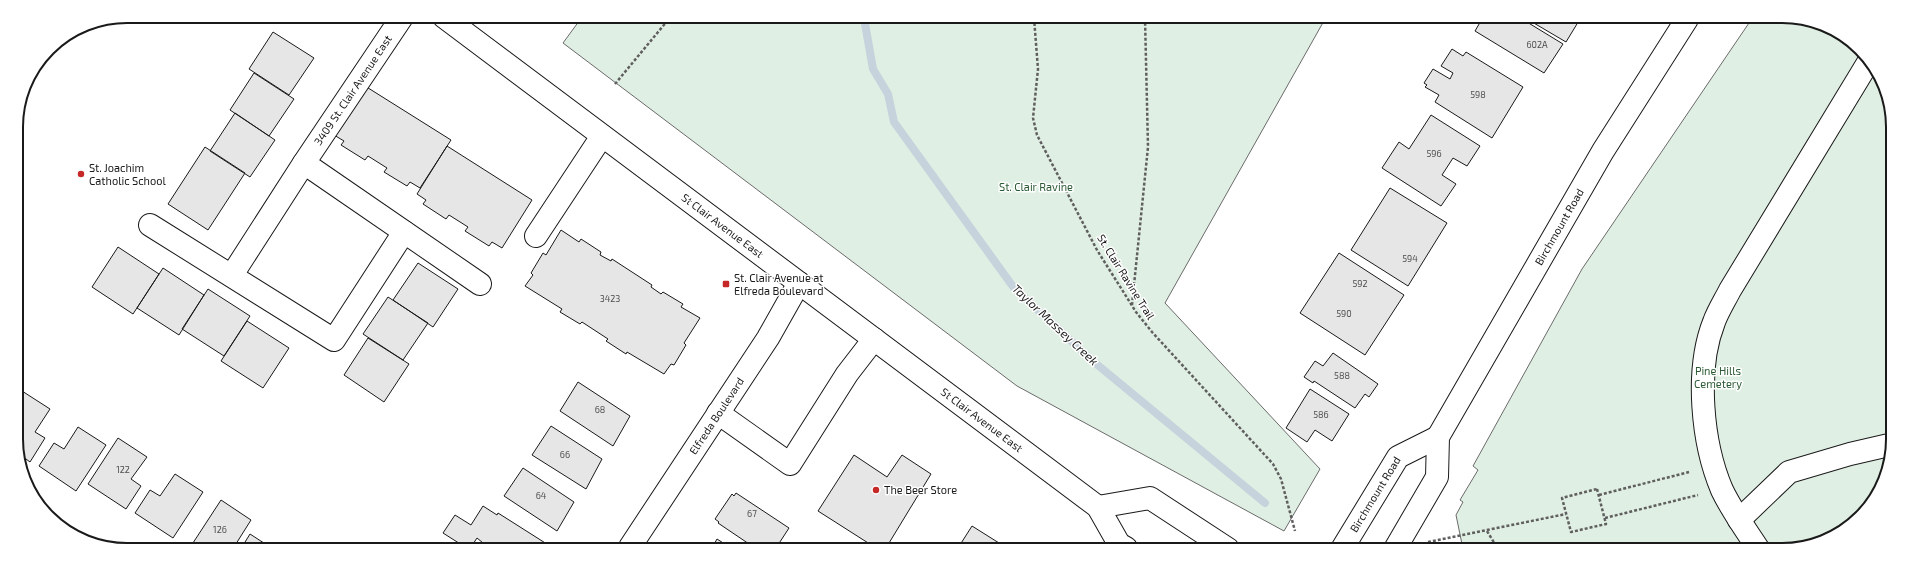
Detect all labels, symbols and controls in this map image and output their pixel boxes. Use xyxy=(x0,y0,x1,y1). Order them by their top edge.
street label: 3409 St. Clair Avenue East xyxy=(311,32,394,147)
house number: 602A xyxy=(1526,39,1548,50)
house number: 598 xyxy=(1470,89,1486,100)
house number: 596 xyxy=(1426,148,1442,159)
place label: St. Joachim Catholic School xyxy=(89,161,166,187)
marker: St. Joachim Catholic School xyxy=(76,169,86,179)
park label: St. Clair Ravine xyxy=(999,180,1073,193)
street label: Birchmount Road xyxy=(1532,186,1586,267)
street label: St Clair Avenue East xyxy=(679,190,766,260)
street label: St. Clair Ravine Trail xyxy=(1095,232,1158,322)
house number: 594 xyxy=(1402,253,1418,264)
place label: St. Clair Avenue at Elfreda Boulevard xyxy=(734,271,823,297)
house number: 592 xyxy=(1352,278,1368,289)
marker: St. Clair Avenue at Elfreda Boulevard xyxy=(721,279,731,289)
water label: Taylor Massey Creek xyxy=(1009,281,1101,368)
house number: 3423 xyxy=(600,293,620,304)
house number: 590 xyxy=(1336,308,1352,319)
park label: Pine Hills Cemetery xyxy=(1694,364,1742,390)
house number: 588 xyxy=(1334,370,1350,381)
street label: Elfreda Boulevard xyxy=(686,375,746,457)
street label: St Clair Avenue East xyxy=(939,385,1026,454)
house number: 68 xyxy=(595,404,605,415)
house number: 586 xyxy=(1313,409,1329,420)
house number: 66 xyxy=(560,449,570,460)
street label: Birchmount Road xyxy=(1347,454,1403,534)
house number: 122 xyxy=(116,464,130,475)
place label: The Beer Store xyxy=(884,483,957,496)
marker: The Beer Store xyxy=(871,485,881,495)
house number: 64 xyxy=(536,490,547,501)
house number: 67 xyxy=(747,508,757,519)
house number: 126 xyxy=(213,524,227,535)

